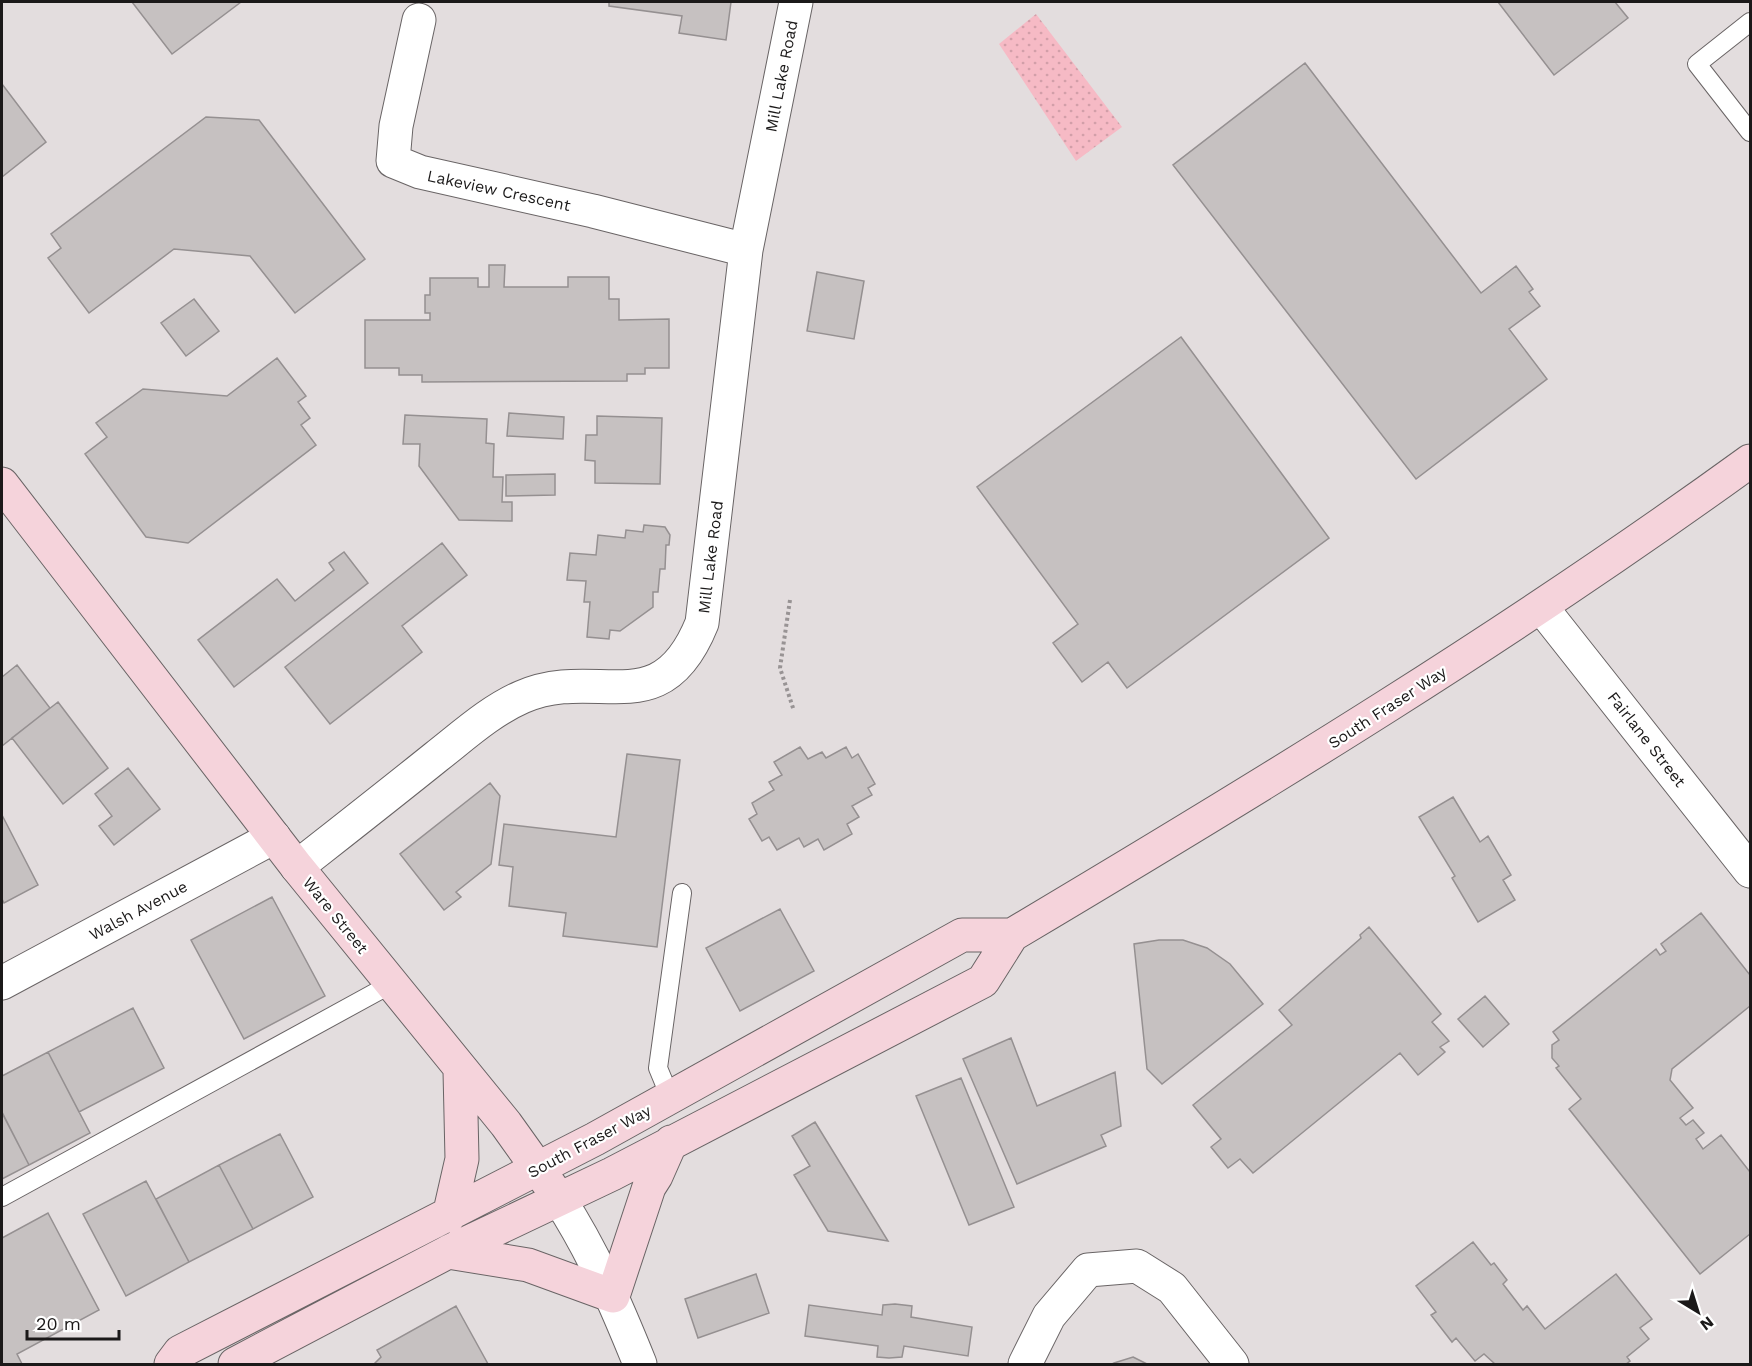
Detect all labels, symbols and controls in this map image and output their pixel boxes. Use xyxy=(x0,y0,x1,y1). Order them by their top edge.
street label: Mill Lake Road xyxy=(761,18,802,134)
street label: Lakeview Crescent xyxy=(425,166,573,215)
street label: Mill Lake Road xyxy=(694,499,727,615)
street label: South Fraser Way xyxy=(1325,662,1450,753)
street label: Fairlane Street xyxy=(1604,688,1690,791)
street label: Ware Street xyxy=(299,873,372,958)
street label: Walsh Avenue xyxy=(86,877,191,944)
street label: South Fraser Way xyxy=(524,1101,655,1182)
north arrow xyxy=(1668,1282,1728,1342)
scale bar xyxy=(27,1303,118,1341)
text: N xyxy=(1696,1312,1717,1335)
text: 20 m xyxy=(36,1313,81,1334)

